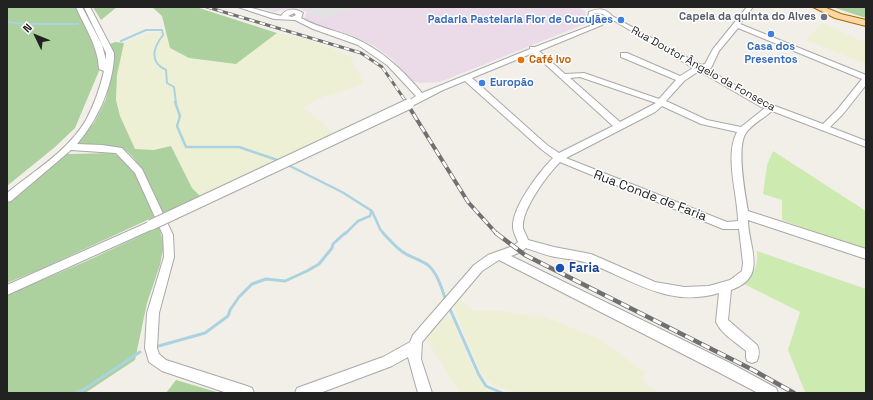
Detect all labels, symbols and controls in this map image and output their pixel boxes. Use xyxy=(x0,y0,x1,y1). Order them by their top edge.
place label: Capela da quinta do Alves xyxy=(679,10,816,24)
marker: Capela da quinta do Alves xyxy=(819,12,829,22)
place label: Padaria Pastelaria Flor de Cucujães xyxy=(428,13,613,27)
marker: Padaria Pastelaria Flor de Cucujães xyxy=(616,15,626,25)
north arrow xyxy=(16,16,56,56)
text: N xyxy=(20,20,35,35)
street label: Rua Doutor Ângelo da Fonseca xyxy=(629,24,777,114)
marker: Casa dos Presentos xyxy=(766,29,776,39)
place label: Casa dos Presentos xyxy=(744,40,798,66)
place label: Café Ivo xyxy=(529,53,571,67)
marker: Café Ivo xyxy=(516,55,526,65)
place label: Europão xyxy=(490,76,534,90)
marker: Europão xyxy=(477,78,487,88)
street label: Rua Conde de Faria xyxy=(591,167,709,225)
place label: Faria xyxy=(569,260,599,276)
marker: Faria xyxy=(554,262,566,274)

